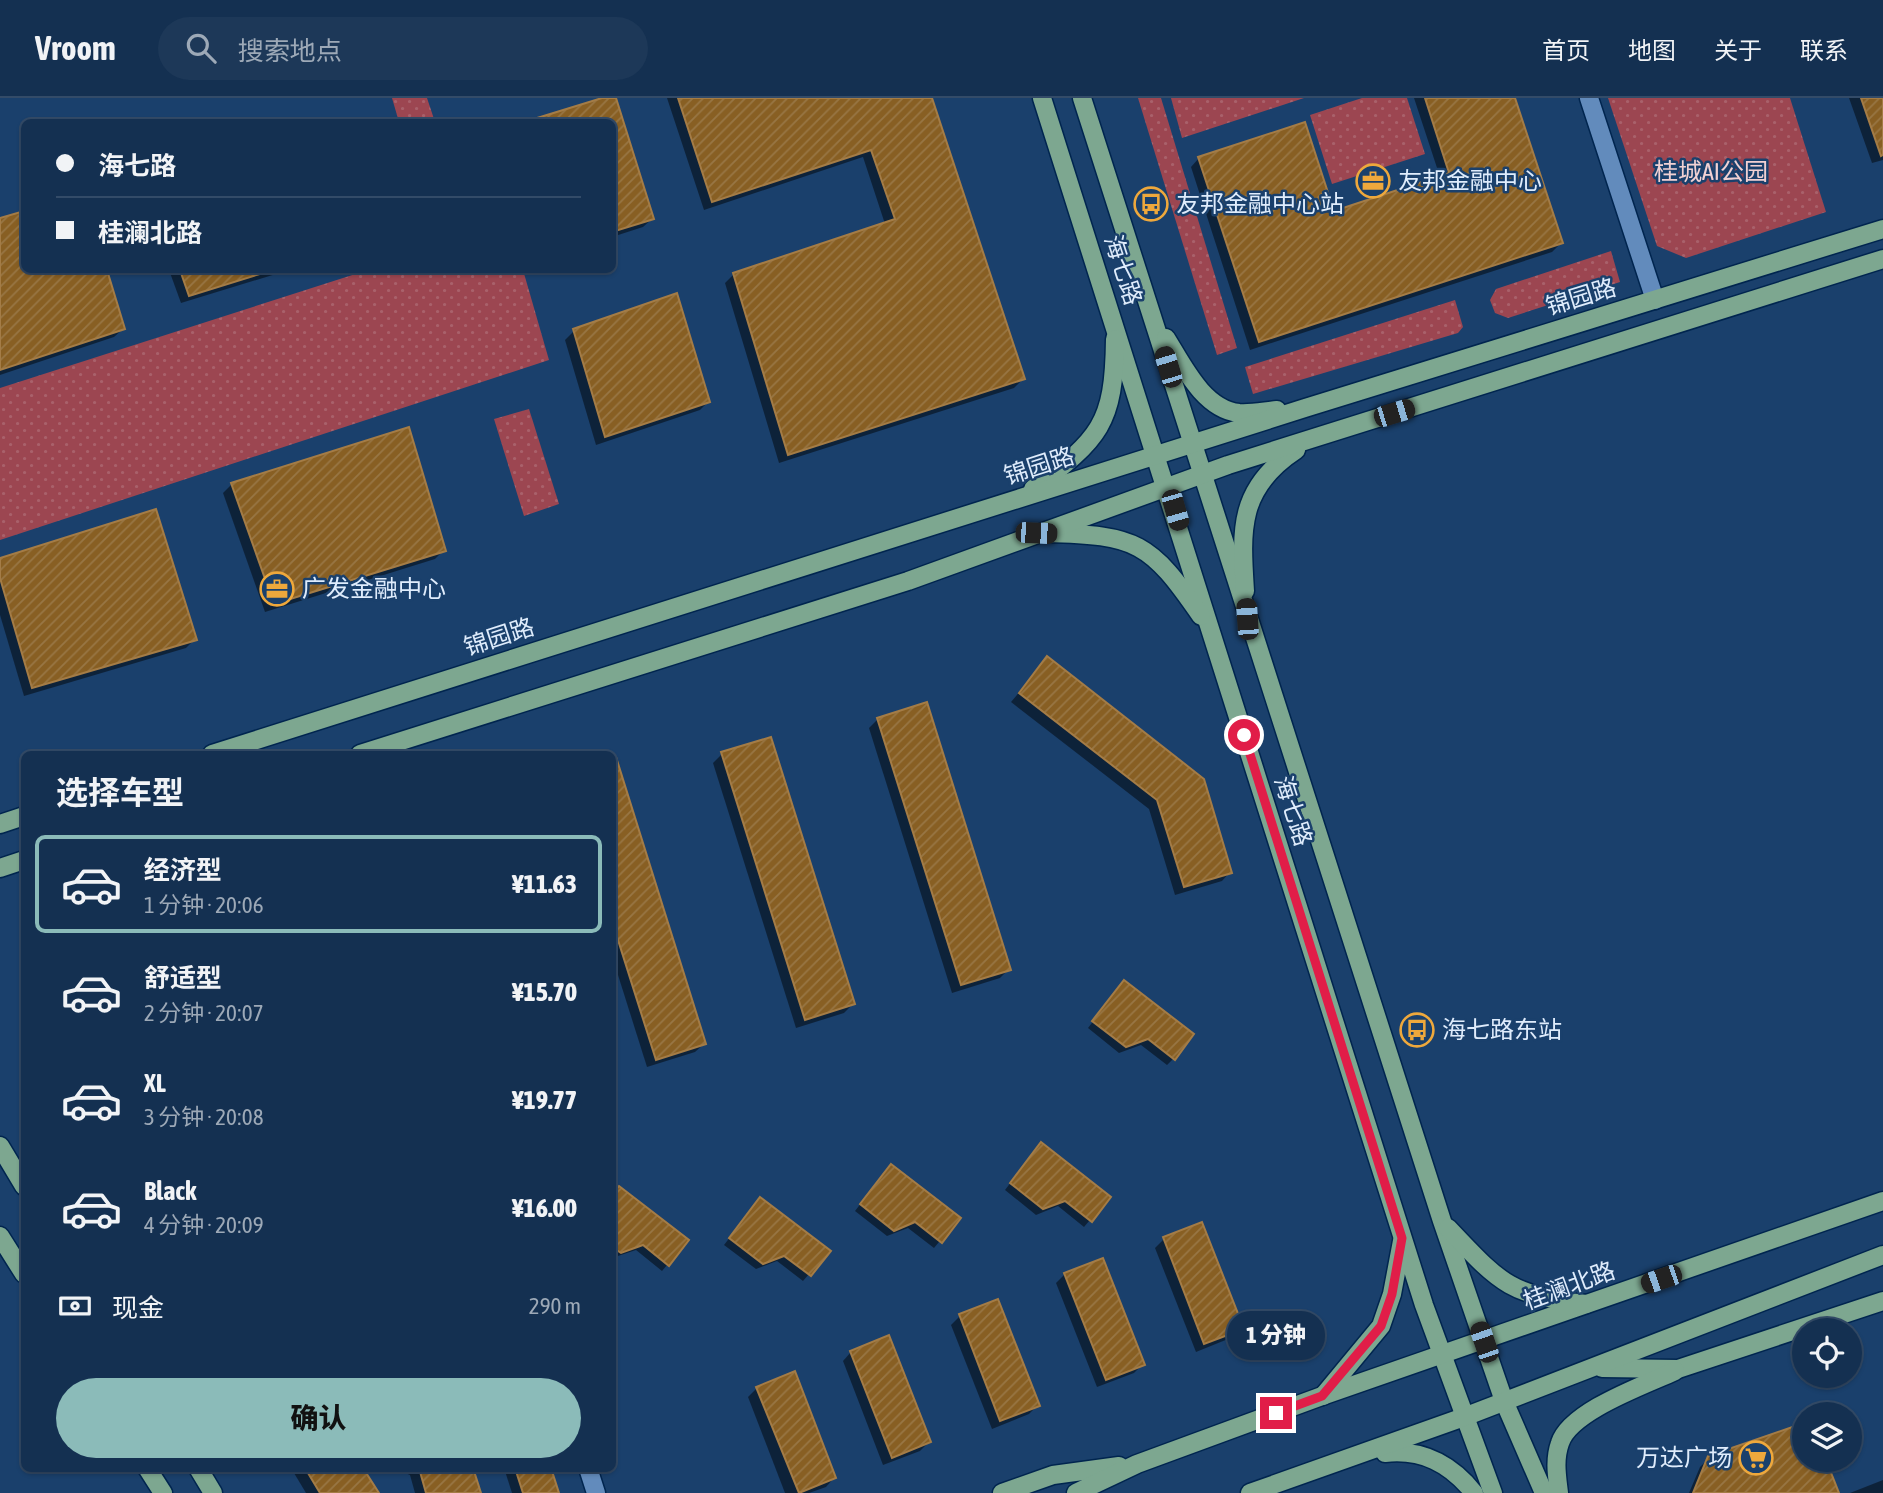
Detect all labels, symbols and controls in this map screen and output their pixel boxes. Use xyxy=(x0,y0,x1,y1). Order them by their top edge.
search box xyxy=(158,17,648,80)
text: Vroom xyxy=(35,29,116,67)
icon: search xyxy=(182,29,220,67)
text: 搜索地点 xyxy=(238,36,342,66)
text: 首页 xyxy=(1542,37,1590,64)
text: 地图 xyxy=(1628,37,1676,64)
text: 关于 xyxy=(1714,37,1762,64)
text: 联系 xyxy=(1800,37,1848,64)
text: 海七路 xyxy=(98,151,176,181)
park label: 桂城AI公园 xyxy=(1654,158,1768,185)
office icon: 友邦金融中心 xyxy=(1354,162,1392,200)
place label: 友邦金融中心 xyxy=(1398,167,1542,194)
bus stop icon: 友邦金融中心站 xyxy=(1132,185,1170,223)
place label: 友邦金融中心站 xyxy=(1176,190,1344,217)
text: 桂澜北路 xyxy=(98,218,202,248)
street label: 海七路 xyxy=(1100,231,1147,308)
street label: 锦园路 xyxy=(1542,273,1619,320)
car xyxy=(1152,344,1185,390)
car xyxy=(1371,397,1418,429)
street label: 锦园路 xyxy=(1000,442,1077,489)
car xyxy=(1160,487,1191,533)
car xyxy=(1015,522,1058,544)
office icon: 广发金融中心 xyxy=(258,570,296,608)
place label: 广发金融中心 xyxy=(302,575,446,602)
car xyxy=(1236,597,1259,641)
street label: 锦园路 xyxy=(460,613,537,660)
route start xyxy=(1228,719,1260,751)
street label: 海七路 xyxy=(1270,772,1317,849)
text: 选择车型 xyxy=(56,774,184,811)
icon: car xyxy=(60,853,123,916)
text: 经济型 xyxy=(144,855,222,885)
text: ¥11.63 xyxy=(512,869,577,899)
text: 1 分钟 · 20:06 xyxy=(144,892,263,918)
icon: car xyxy=(60,961,123,1024)
text: 舒适型 xyxy=(144,963,222,993)
text: ¥15.70 xyxy=(512,977,577,1007)
text: 2 分钟 · 20:07 xyxy=(144,1000,263,1026)
bus stop icon: 海七路东站 xyxy=(1398,1011,1436,1049)
place label: 海七路东站 xyxy=(1442,1016,1562,1043)
text: XL xyxy=(144,1068,166,1098)
icon: car xyxy=(60,1069,123,1132)
text: ¥19.77 xyxy=(512,1085,577,1115)
text: 3 分钟 · 20:08 xyxy=(144,1104,263,1130)
text: Black xyxy=(144,1176,196,1206)
icon: car xyxy=(60,1177,123,1240)
text: ¥16.00 xyxy=(512,1193,577,1223)
text: 4 分钟 · 20:09 xyxy=(144,1212,263,1238)
street label: 桂澜北路 xyxy=(1519,1256,1619,1315)
car xyxy=(1638,1262,1685,1296)
icon: cash xyxy=(56,1287,94,1325)
text: 现金 xyxy=(112,1293,164,1323)
text: 290 m xyxy=(529,1293,581,1319)
callout: 1 分钟 xyxy=(1227,1312,1325,1360)
map controls xyxy=(1792,1318,1862,1472)
button: locate xyxy=(1792,1318,1862,1388)
car xyxy=(1468,1319,1501,1365)
text: 1 分钟 xyxy=(1246,1322,1306,1348)
button: 确认 xyxy=(56,1378,581,1458)
route end xyxy=(1260,1397,1292,1429)
button: layers xyxy=(1792,1402,1862,1472)
supermarket icon: 万达广场 xyxy=(1737,1439,1775,1477)
place label: 万达广场 xyxy=(1636,1444,1732,1471)

